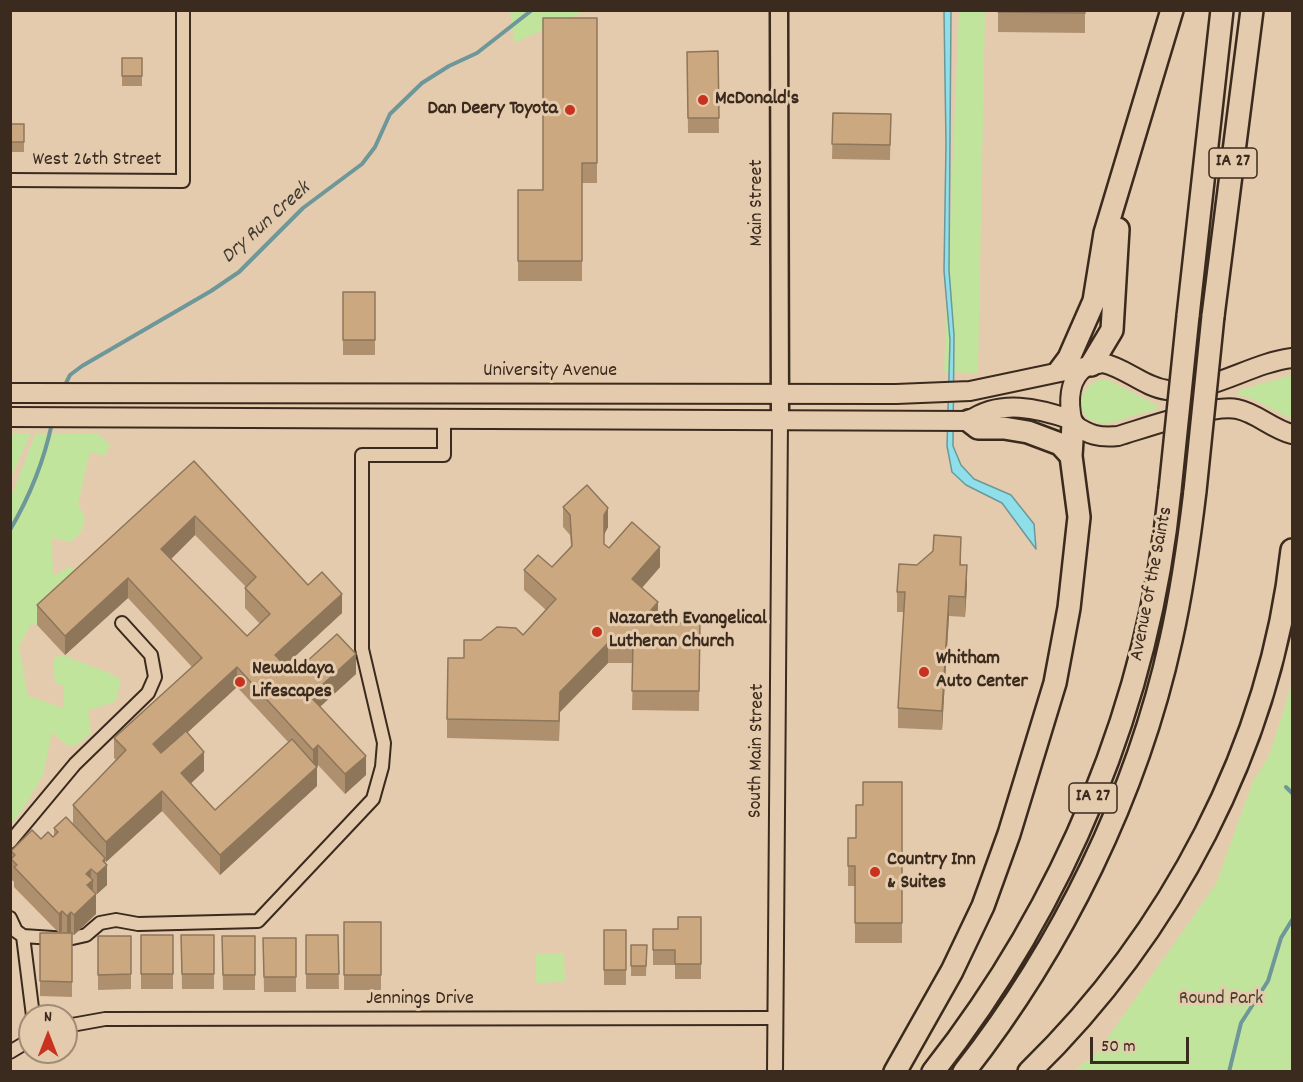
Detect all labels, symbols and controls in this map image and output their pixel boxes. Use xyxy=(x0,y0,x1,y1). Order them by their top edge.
place label: McDonald's xyxy=(715,88,799,112)
marker: McDonald's xyxy=(696,93,710,107)
place label: Dan Deery Toyota xyxy=(428,98,558,122)
marker: Dan Deery Toyota xyxy=(563,103,577,117)
road number: IA 27 xyxy=(1209,148,1257,178)
street label: West 26th Street xyxy=(33,149,161,173)
street label: Main Street xyxy=(746,159,770,247)
water label: Dry Run Creek xyxy=(217,178,317,270)
street label: University Avenue xyxy=(483,360,617,384)
street label: Avenue of the Saints xyxy=(1126,505,1180,663)
place label: Nazareth Evangelical Lutheran Church xyxy=(609,608,767,655)
marker: Nazareth Evangelical Lutheran Church xyxy=(590,625,604,639)
place label: Whitham Auto Center xyxy=(936,648,1028,695)
place label: Newaldaya Lifescapes xyxy=(252,658,334,705)
marker: Whitham Auto Center xyxy=(917,665,931,679)
marker: Newaldaya Lifescapes xyxy=(233,675,247,689)
street label: South Main Street xyxy=(745,683,771,819)
road number: IA 27 xyxy=(1069,783,1117,813)
place label: Country Inn & Suites xyxy=(887,849,976,896)
marker: Country Inn & Suites xyxy=(868,865,882,879)
street label: Jennings Drive xyxy=(366,988,474,1012)
park label: Round Park xyxy=(1179,988,1263,1012)
north arrow xyxy=(18,1004,78,1064)
text: N xyxy=(44,1006,52,1029)
scale bar xyxy=(1093,1025,1192,1063)
text: 50 m xyxy=(1101,1035,1136,1060)

